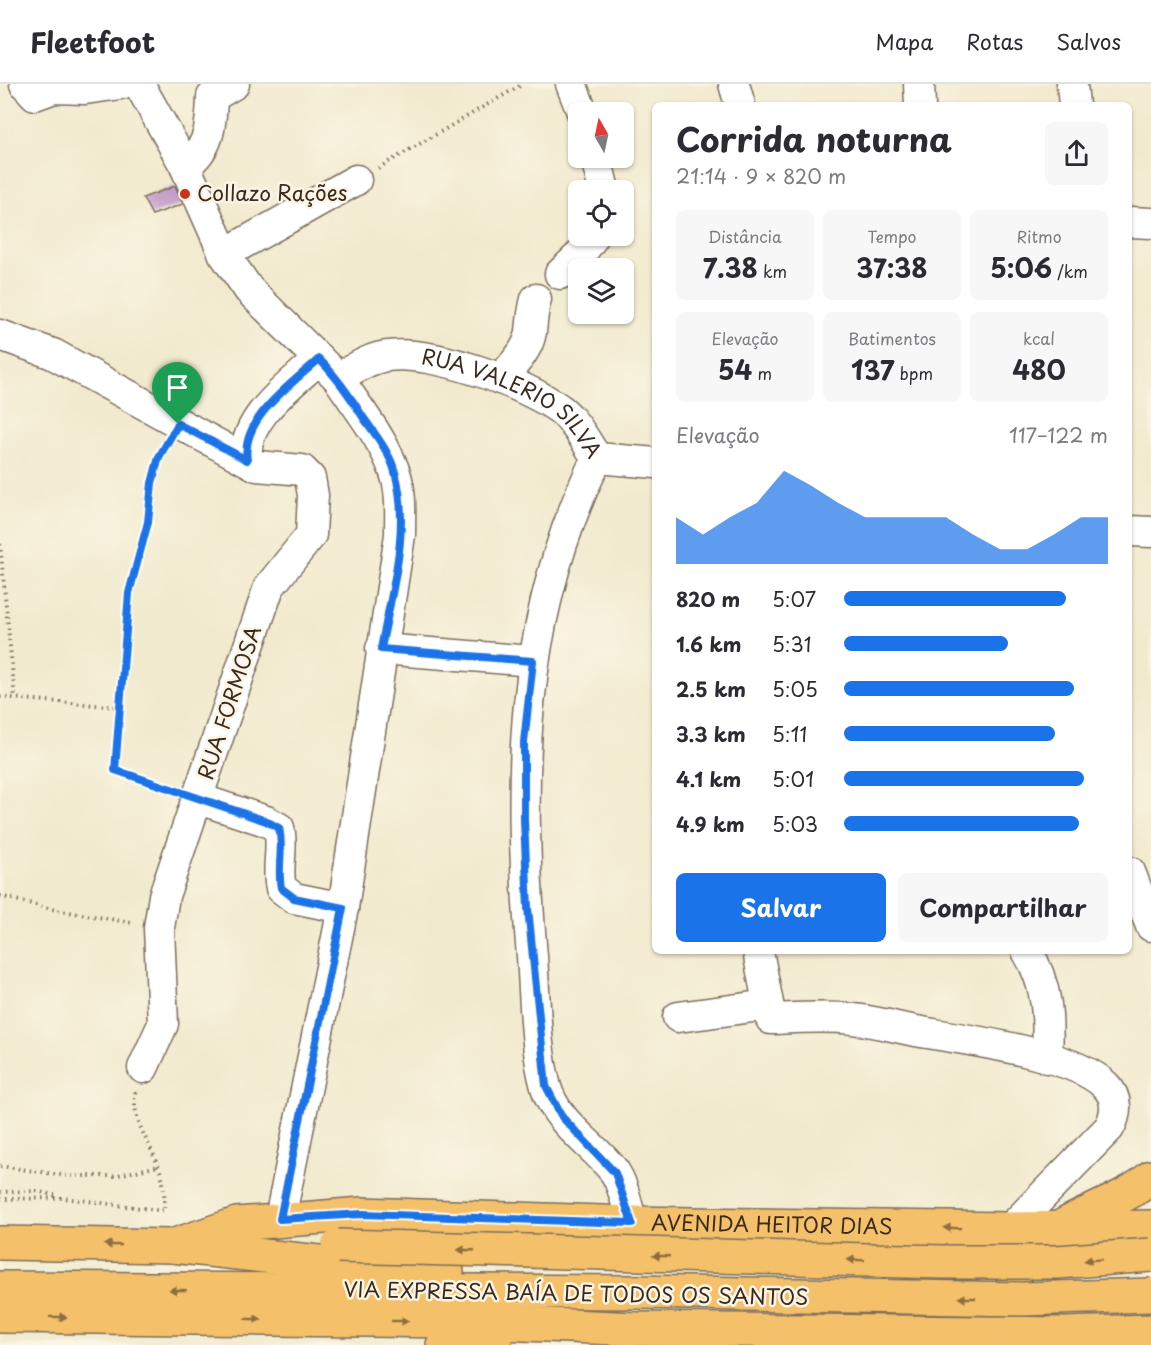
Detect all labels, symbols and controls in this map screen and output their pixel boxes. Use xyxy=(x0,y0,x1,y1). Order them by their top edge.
text: Fleetfoot xyxy=(30,20,155,63)
text: Mapa xyxy=(876,25,933,57)
text: Rotas xyxy=(966,25,1023,57)
text: Salvos xyxy=(1056,25,1121,57)
north arrow xyxy=(568,102,634,168)
map controls xyxy=(568,102,634,324)
text: Corrida noturna xyxy=(676,113,952,163)
button: share xyxy=(1045,122,1108,185)
text: 21:14 · 9 × 820 m xyxy=(676,161,846,191)
place label: Collazo Rações xyxy=(197,176,347,208)
button: locate xyxy=(568,180,634,246)
marker: Collazo Rações xyxy=(178,187,192,201)
text: Distância xyxy=(708,224,782,248)
text: Tempo xyxy=(868,224,916,248)
text: Ritmo xyxy=(1016,224,1062,248)
text: 7.38 xyxy=(703,248,758,287)
text: 37:38 xyxy=(856,248,928,287)
text: 5:06 xyxy=(990,248,1052,287)
button: layers xyxy=(568,258,634,324)
text: km xyxy=(758,259,787,283)
text: /km xyxy=(1052,259,1088,283)
text: Elevação xyxy=(712,326,778,350)
text: Batimentos xyxy=(848,326,936,350)
text: kcal xyxy=(1023,326,1055,350)
street label: RUA VALERIO SILVA xyxy=(419,339,611,464)
text: 54 xyxy=(718,350,752,389)
text: 137 xyxy=(851,350,895,389)
text: 480 xyxy=(1012,350,1066,389)
text: m xyxy=(752,361,772,385)
text: bpm xyxy=(895,361,933,385)
pin xyxy=(152,362,203,424)
icon: arrive xyxy=(161,371,194,404)
text: Elevação xyxy=(676,420,760,450)
text: 117–122 m xyxy=(1009,420,1108,450)
text: 820 m xyxy=(676,584,740,614)
text: 5:07 xyxy=(772,584,816,614)
street label: RUA FORMOSA xyxy=(188,621,268,783)
text: 1.6 km xyxy=(676,629,741,659)
text: 5:31 xyxy=(772,629,812,659)
text: 2.5 km xyxy=(676,674,746,704)
text: 5:05 xyxy=(772,674,818,704)
text: 3.3 km xyxy=(676,719,746,749)
text: 5:11 xyxy=(772,719,807,749)
text: 4.1 km xyxy=(676,764,741,794)
text: 5:01 xyxy=(772,764,814,794)
text: 4.9 km xyxy=(676,809,745,839)
text: 5:03 xyxy=(772,809,818,839)
button: Salvar xyxy=(676,873,886,942)
button: Compartilhar xyxy=(898,873,1108,942)
street label: AVENIDA HEITOR DIAS xyxy=(651,1205,893,1241)
one-way arrow xyxy=(942,1223,961,1233)
one-way arrow xyxy=(104,1240,123,1250)
one-way arrow xyxy=(456,1245,475,1255)
one-way arrow xyxy=(651,1251,670,1261)
one-way arrow xyxy=(846,1255,865,1265)
one-way arrow xyxy=(1083,1255,1102,1265)
street label: VIA EXPRESSA BAÍA DE TODOS OS SANTOS xyxy=(343,1272,809,1312)
one-way arrow xyxy=(168,1285,187,1295)
one-way arrow xyxy=(957,1293,976,1303)
one-way arrow xyxy=(49,1312,68,1322)
one-way arrow xyxy=(244,1315,263,1324)
one-way arrow xyxy=(390,1316,409,1326)

